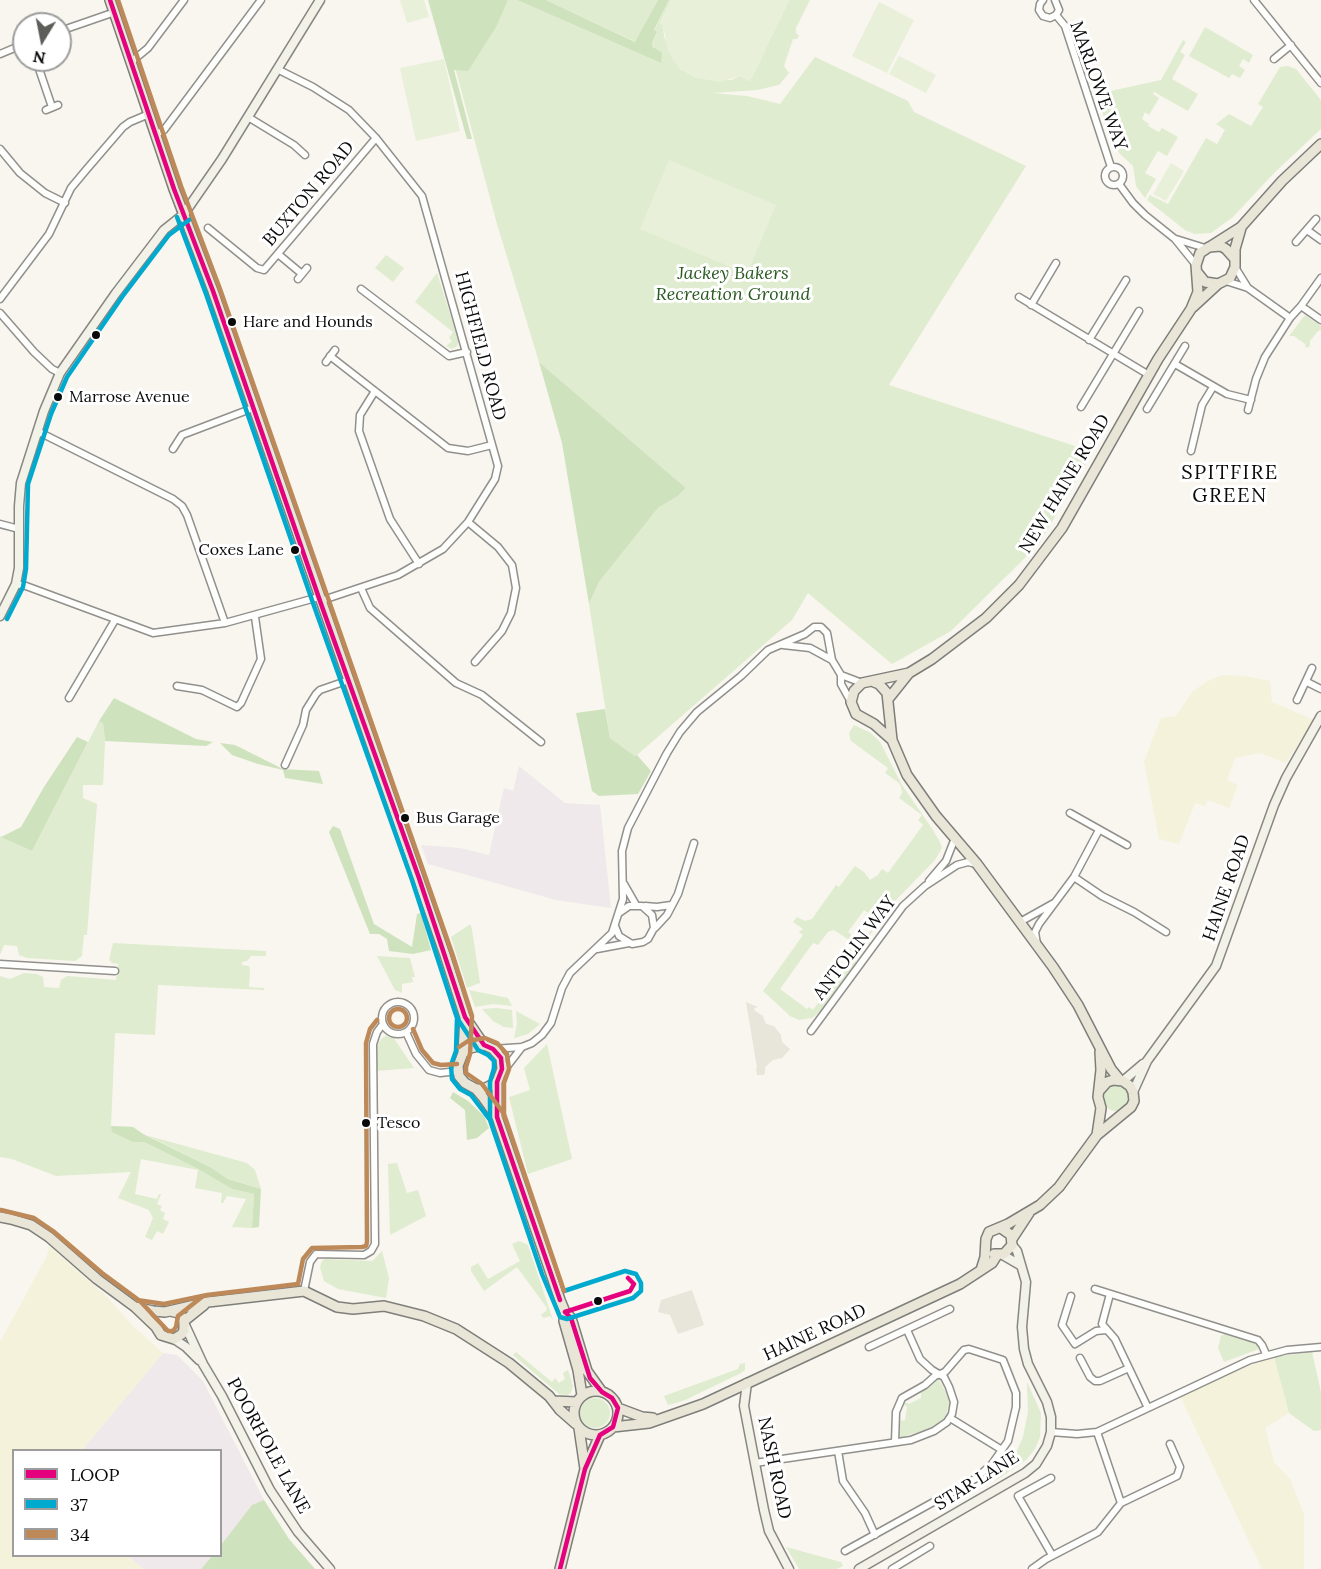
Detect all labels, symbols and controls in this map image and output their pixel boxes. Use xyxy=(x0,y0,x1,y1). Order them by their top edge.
north arrow xyxy=(12,12,72,72)
street label: MARLOWE WAY xyxy=(1065,18,1131,154)
text: N xyxy=(31,47,47,69)
street label: BUXTON ROAD xyxy=(259,137,359,251)
park label: Jackey Bakers Recreation Ground xyxy=(656,263,810,306)
street label: HIGHFIELD ROAD xyxy=(450,269,510,423)
place label: Hare and Hounds xyxy=(243,312,373,332)
marker: Hare and Hounds xyxy=(226,316,238,328)
unlabelled marker xyxy=(90,329,102,341)
place label: Marrose Avenue xyxy=(69,387,190,407)
marker: Marrose Avenue xyxy=(52,391,64,403)
street label: NEW HAINE ROAD xyxy=(1015,410,1115,558)
district label: SPITFIRE GREEN xyxy=(1181,461,1279,508)
place label: Coxes Lane xyxy=(199,540,284,560)
marker: Coxes Lane xyxy=(289,544,301,556)
place label: Bus Garage xyxy=(416,808,500,828)
marker: Bus Garage xyxy=(399,812,411,824)
street label: HAINE ROAD xyxy=(1199,832,1255,944)
street label: ANTOLIN WAY xyxy=(809,892,901,1004)
place label: Tesco xyxy=(377,1113,420,1133)
marker: Tesco xyxy=(360,1117,372,1129)
unlabelled marker xyxy=(592,1295,604,1307)
street label: HAINE ROAD xyxy=(760,1300,870,1366)
street label: POORHOLE LANE xyxy=(222,1374,314,1518)
street label: NASH ROAD xyxy=(753,1415,795,1521)
street label: STAR LANE xyxy=(931,1447,1023,1515)
legend xyxy=(12,1449,222,1557)
text: LOOP xyxy=(70,1463,119,1486)
text: 37 xyxy=(70,1493,88,1516)
text: 34 xyxy=(70,1523,90,1546)

